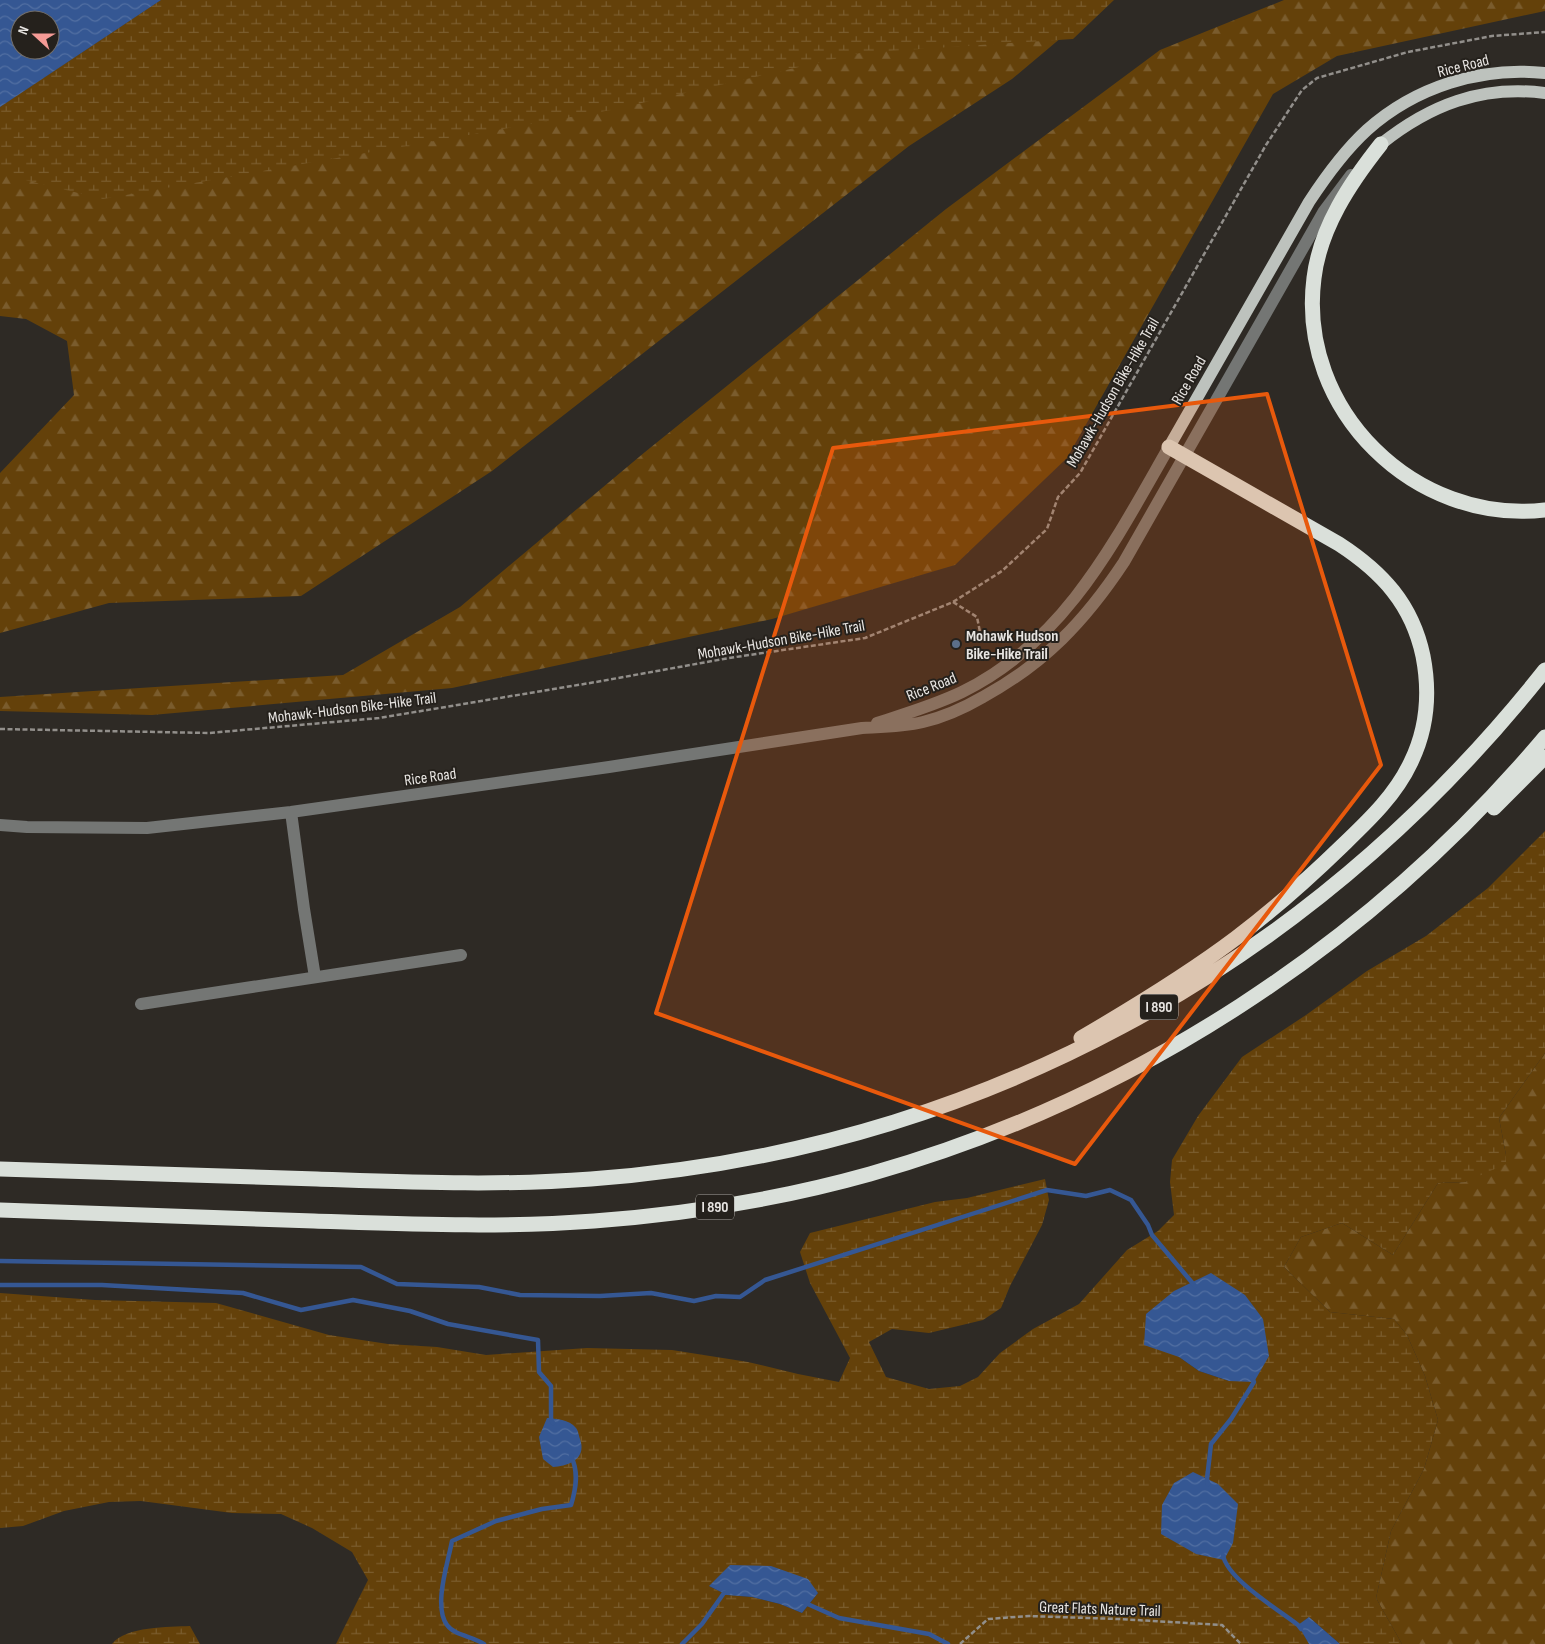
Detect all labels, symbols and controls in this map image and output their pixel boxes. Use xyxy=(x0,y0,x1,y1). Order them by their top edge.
north arrow xyxy=(10,10,60,60)
text: N xyxy=(14,24,33,37)
street label: Rice Road xyxy=(1436,51,1491,82)
street label: Mohawk-Hudson Bike-Hike Trail xyxy=(1063,315,1164,471)
street label: Rice Road xyxy=(1168,353,1211,408)
street label: Mohawk-Hudson Bike-Hike Trail xyxy=(696,616,866,665)
place label: Mohawk Hudson Bike-Hike Trail xyxy=(966,627,1058,664)
marker: Mohawk Hudson Bike-Hike Trail xyxy=(950,638,962,650)
street label: Rice Road xyxy=(904,669,959,706)
street label: Mohawk-Hudson Bike-Hike Trail xyxy=(267,689,437,728)
street label: Rice Road xyxy=(403,764,457,791)
road number: I 890 xyxy=(1140,994,1178,1020)
road number: I 890 xyxy=(696,1194,734,1220)
street label: Great Flats Nature Trail xyxy=(1039,1598,1161,1621)

